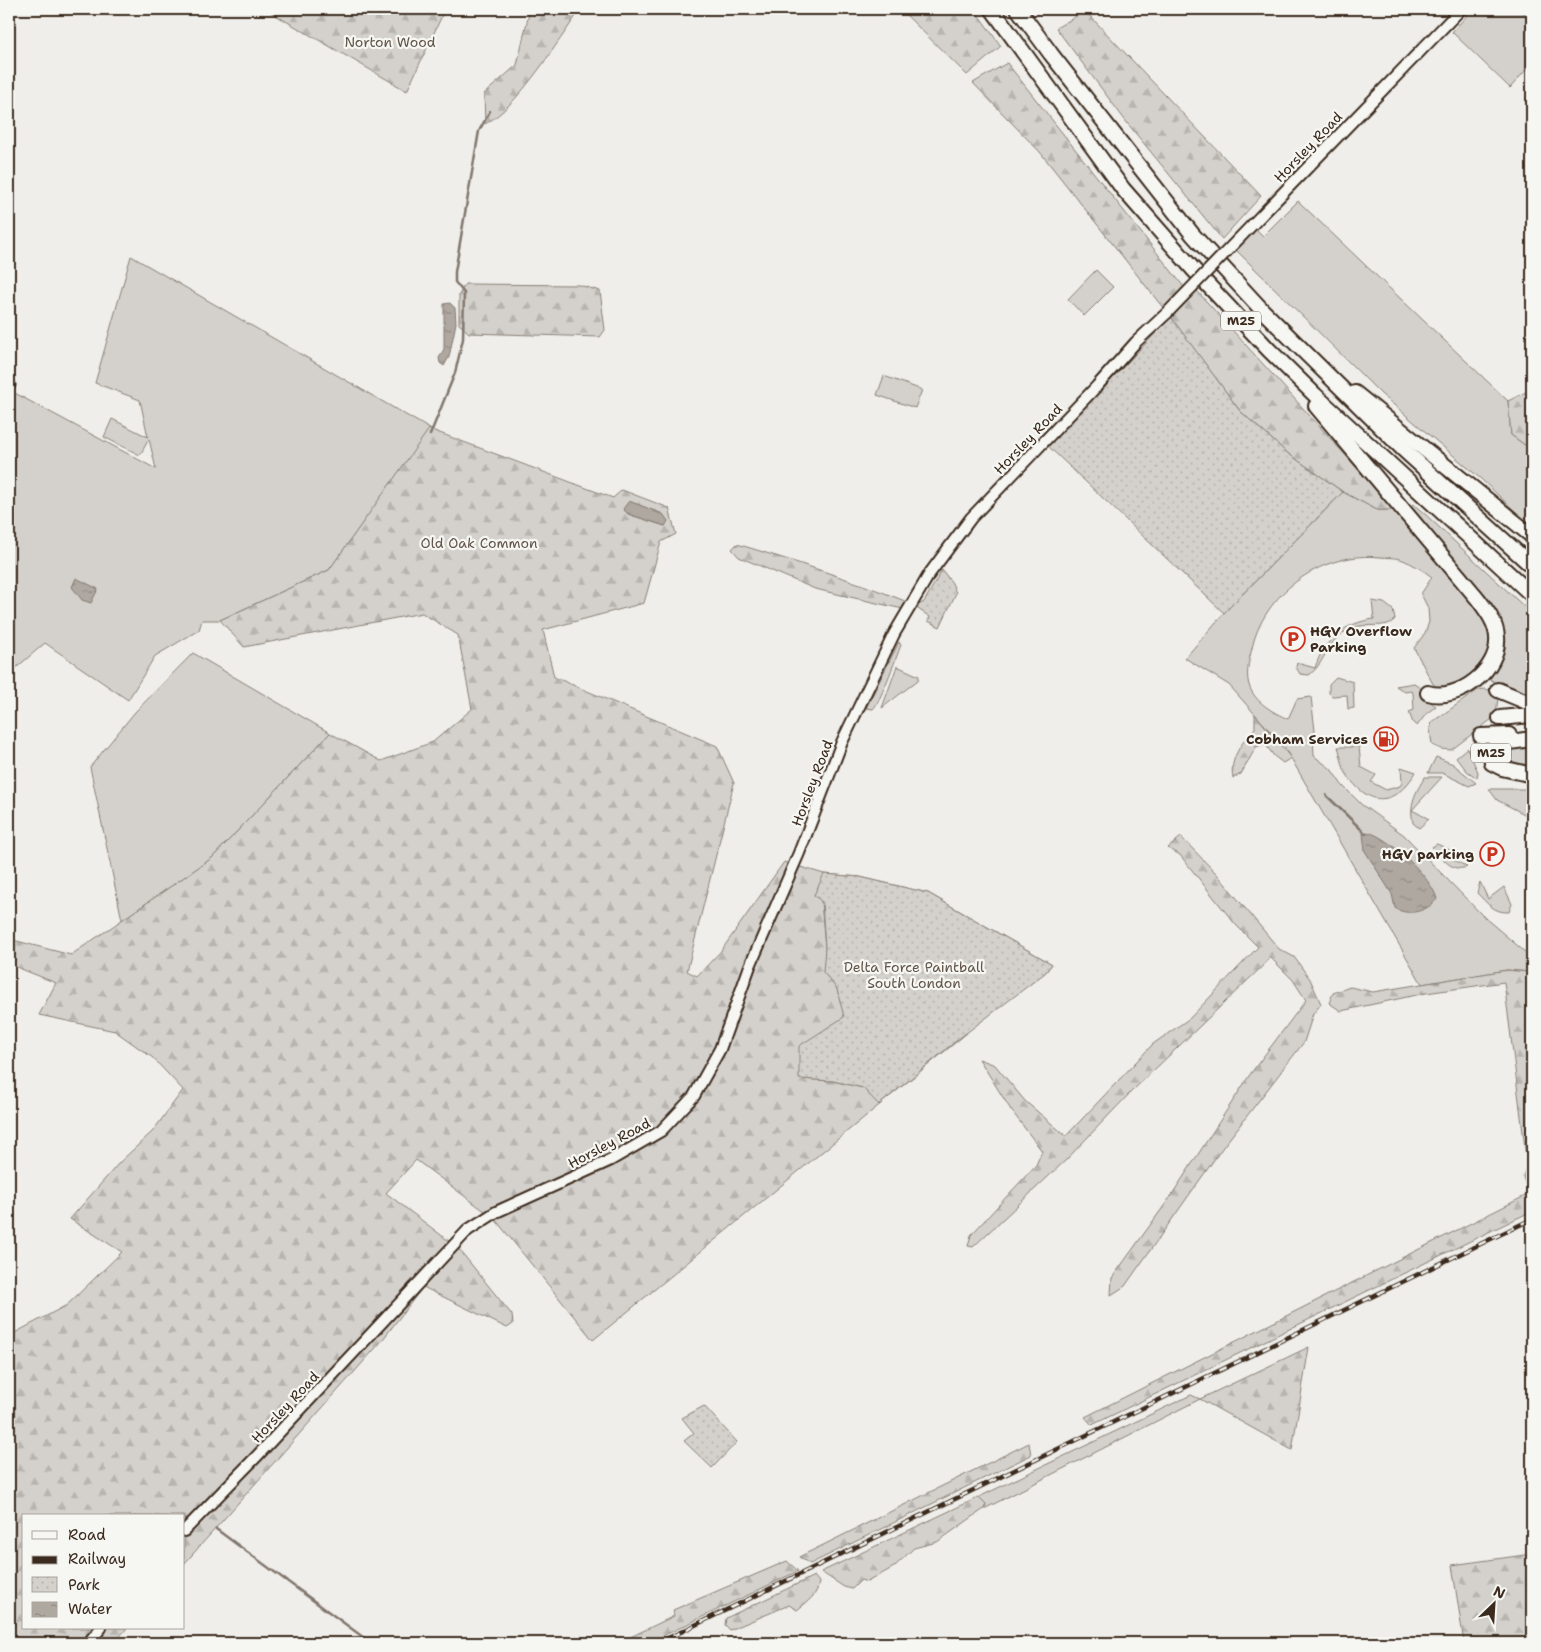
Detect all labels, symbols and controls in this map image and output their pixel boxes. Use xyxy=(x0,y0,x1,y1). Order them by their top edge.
park label: Norton Wood xyxy=(344,33,436,51)
street label: Horsley Road xyxy=(1270,108,1346,186)
road number: M25 xyxy=(1221,312,1261,331)
street label: Horsley Road xyxy=(990,400,1066,478)
park label: Old Oak Common xyxy=(420,534,538,552)
place label: HGV Overflow Parking xyxy=(1310,622,1412,656)
parking icon: HGV Overflow Parking xyxy=(1280,626,1306,652)
fuel station icon: Cobham Services xyxy=(1373,726,1399,752)
place label: Cobham Services xyxy=(1246,730,1368,748)
street label: Horsley Road xyxy=(787,737,837,829)
road number: M25 xyxy=(1471,744,1511,762)
parking icon: HGV parking xyxy=(1479,841,1505,867)
place label: HGV parking xyxy=(1382,845,1474,863)
park label: Delta Force Paintball South London xyxy=(844,958,985,992)
street label: Horsley Road xyxy=(565,1114,654,1172)
street label: Horsley Road xyxy=(247,1367,323,1446)
legend xyxy=(22,1514,185,1630)
text: Road xyxy=(68,1525,106,1545)
text: Railway xyxy=(68,1549,126,1569)
text: Park xyxy=(68,1575,100,1595)
north arrow xyxy=(1468,1580,1518,1630)
text: N xyxy=(1491,1582,1508,1603)
text: Water xyxy=(68,1599,112,1619)

